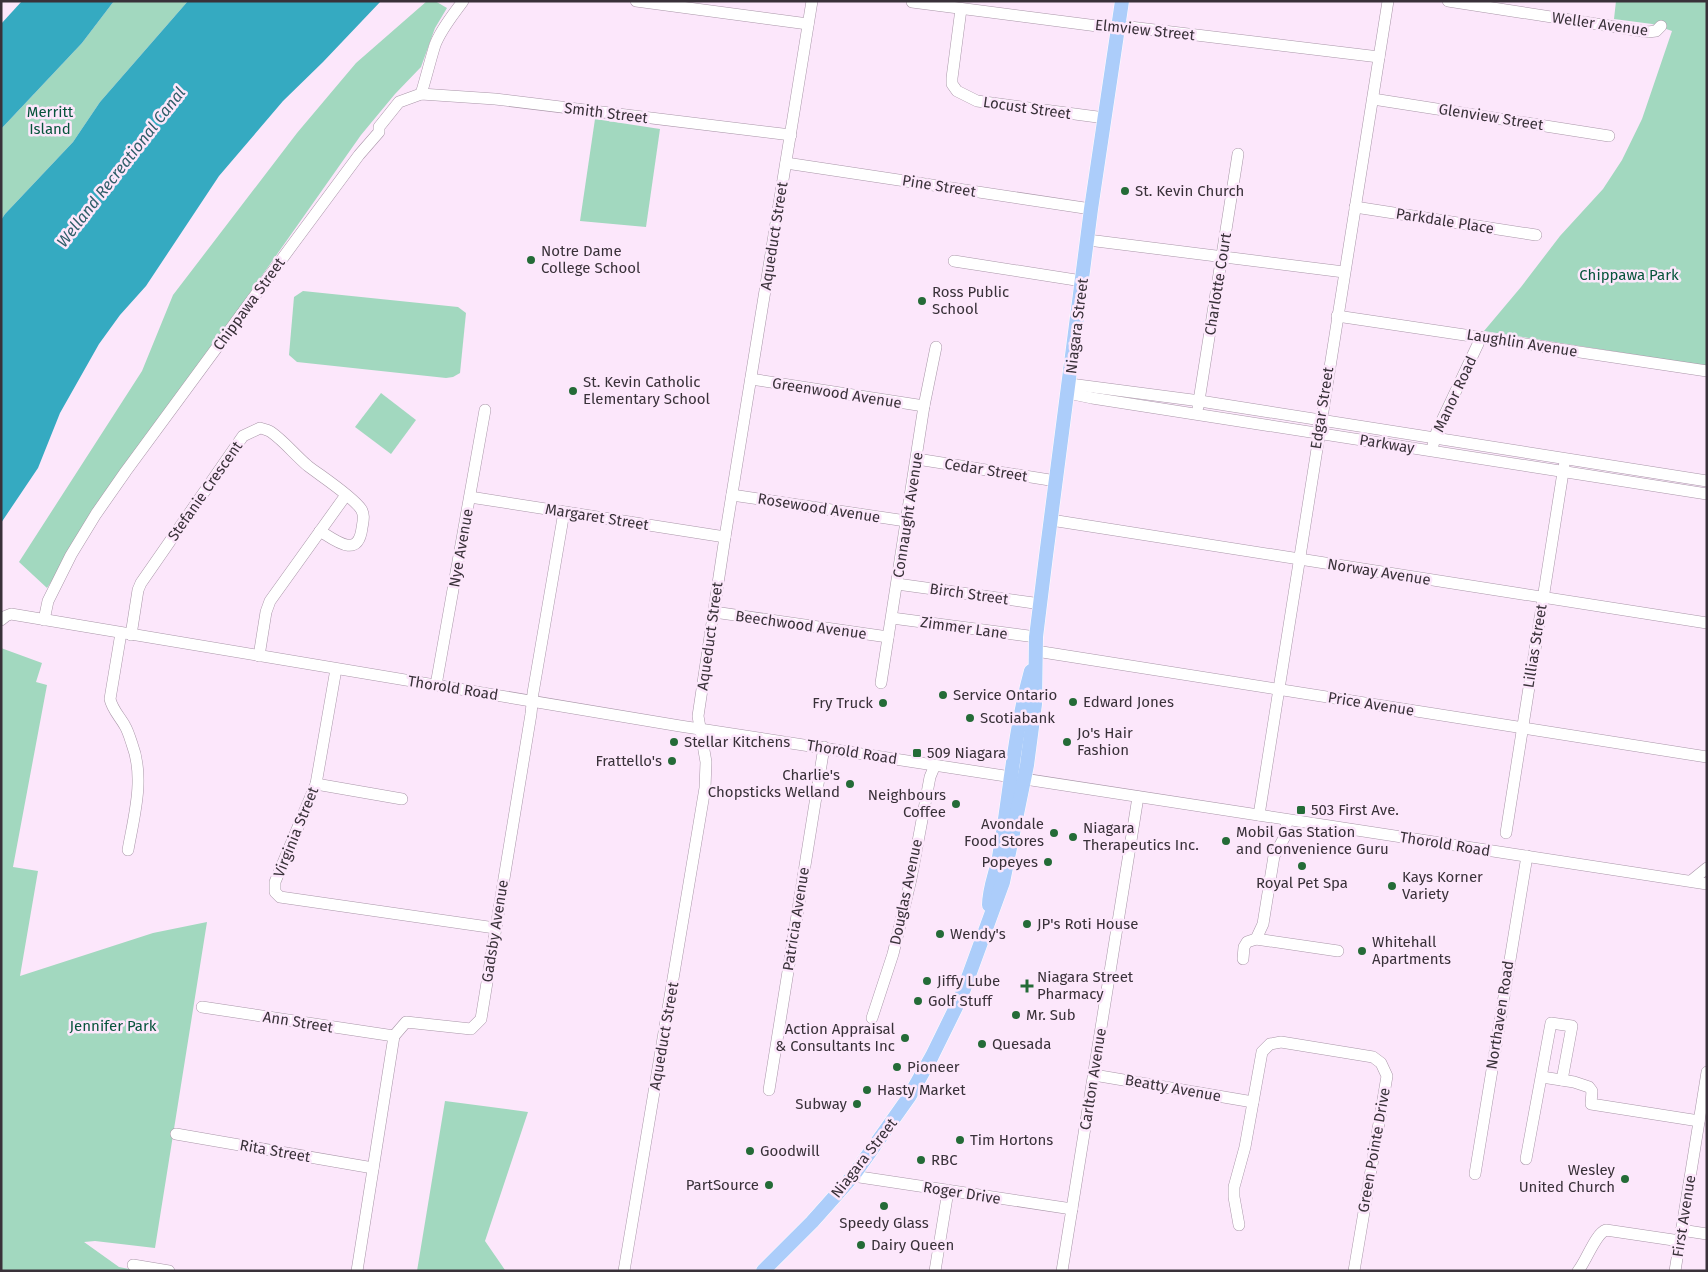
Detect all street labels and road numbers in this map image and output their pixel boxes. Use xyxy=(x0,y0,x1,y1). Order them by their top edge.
street label: Weller Avenue xyxy=(1551,8,1649,40)
street label: Elmview Street xyxy=(1094,16,1196,44)
street label: Locust Street xyxy=(982,93,1073,123)
street label: Smith Street xyxy=(563,99,649,127)
street label: Glenview Street xyxy=(1437,100,1545,134)
street label: Pine Street xyxy=(901,171,978,201)
street label: Aqueduct Street xyxy=(757,180,792,291)
street label: Parkdale Place xyxy=(1395,204,1495,238)
street label: Charlotte Court xyxy=(1201,231,1235,337)
street label: Chippawa Street xyxy=(209,254,289,354)
street label: Niagara Street xyxy=(1062,277,1092,375)
street label: Laughlin Avenue xyxy=(1465,325,1579,361)
street label: Manor Road xyxy=(1430,353,1480,435)
street label: Edgar Street xyxy=(1307,365,1337,450)
street label: Greenwood Avenue xyxy=(771,374,903,412)
street label: Parkway xyxy=(1358,431,1416,457)
street label: Stefanie Crescent xyxy=(164,437,246,544)
street label: Connaught Avenue xyxy=(889,451,927,579)
street label: Cedar Street xyxy=(943,455,1029,486)
street label: Rosewood Avenue xyxy=(756,489,882,527)
street label: Margaret Street xyxy=(544,500,651,534)
street label: Nye Avenue xyxy=(445,507,477,589)
street label: Norway Avenue xyxy=(1326,555,1432,589)
street label: Aqueduct Street xyxy=(693,580,727,691)
street label: Birch Street xyxy=(928,580,1010,609)
street label: Lillias Street xyxy=(1520,602,1551,689)
street label: Beechwood Avenue xyxy=(734,607,868,643)
street label: Zimmer Lane xyxy=(919,613,1009,643)
street label: Thorold Road xyxy=(407,672,499,704)
street label: Price Avenue xyxy=(1327,688,1415,720)
street label: Thorold Road xyxy=(806,736,898,768)
street label: Virginia Street xyxy=(270,784,323,880)
street label: Thorold Road xyxy=(1399,828,1491,860)
street label: Douglas Avenue xyxy=(886,837,926,947)
street label: Patricia Avenue xyxy=(779,866,813,972)
street label: Gadsby Avenue xyxy=(478,878,512,984)
street label: Northaven Road xyxy=(1483,959,1517,1071)
street label: Aqueduct Street xyxy=(646,980,682,1091)
street label: Ann Street xyxy=(262,1008,335,1037)
street label: Carlton Avenue xyxy=(1076,1027,1110,1131)
street label: Beatty Avenue xyxy=(1124,1071,1222,1105)
street label: Green Pointe Drive xyxy=(1354,1086,1394,1214)
street label: Niagara Street xyxy=(827,1114,901,1201)
street label: Rita Street xyxy=(238,1136,312,1166)
street label: First Avenue xyxy=(1669,1174,1699,1258)
street label: Roger Drive xyxy=(922,1178,1002,1208)

